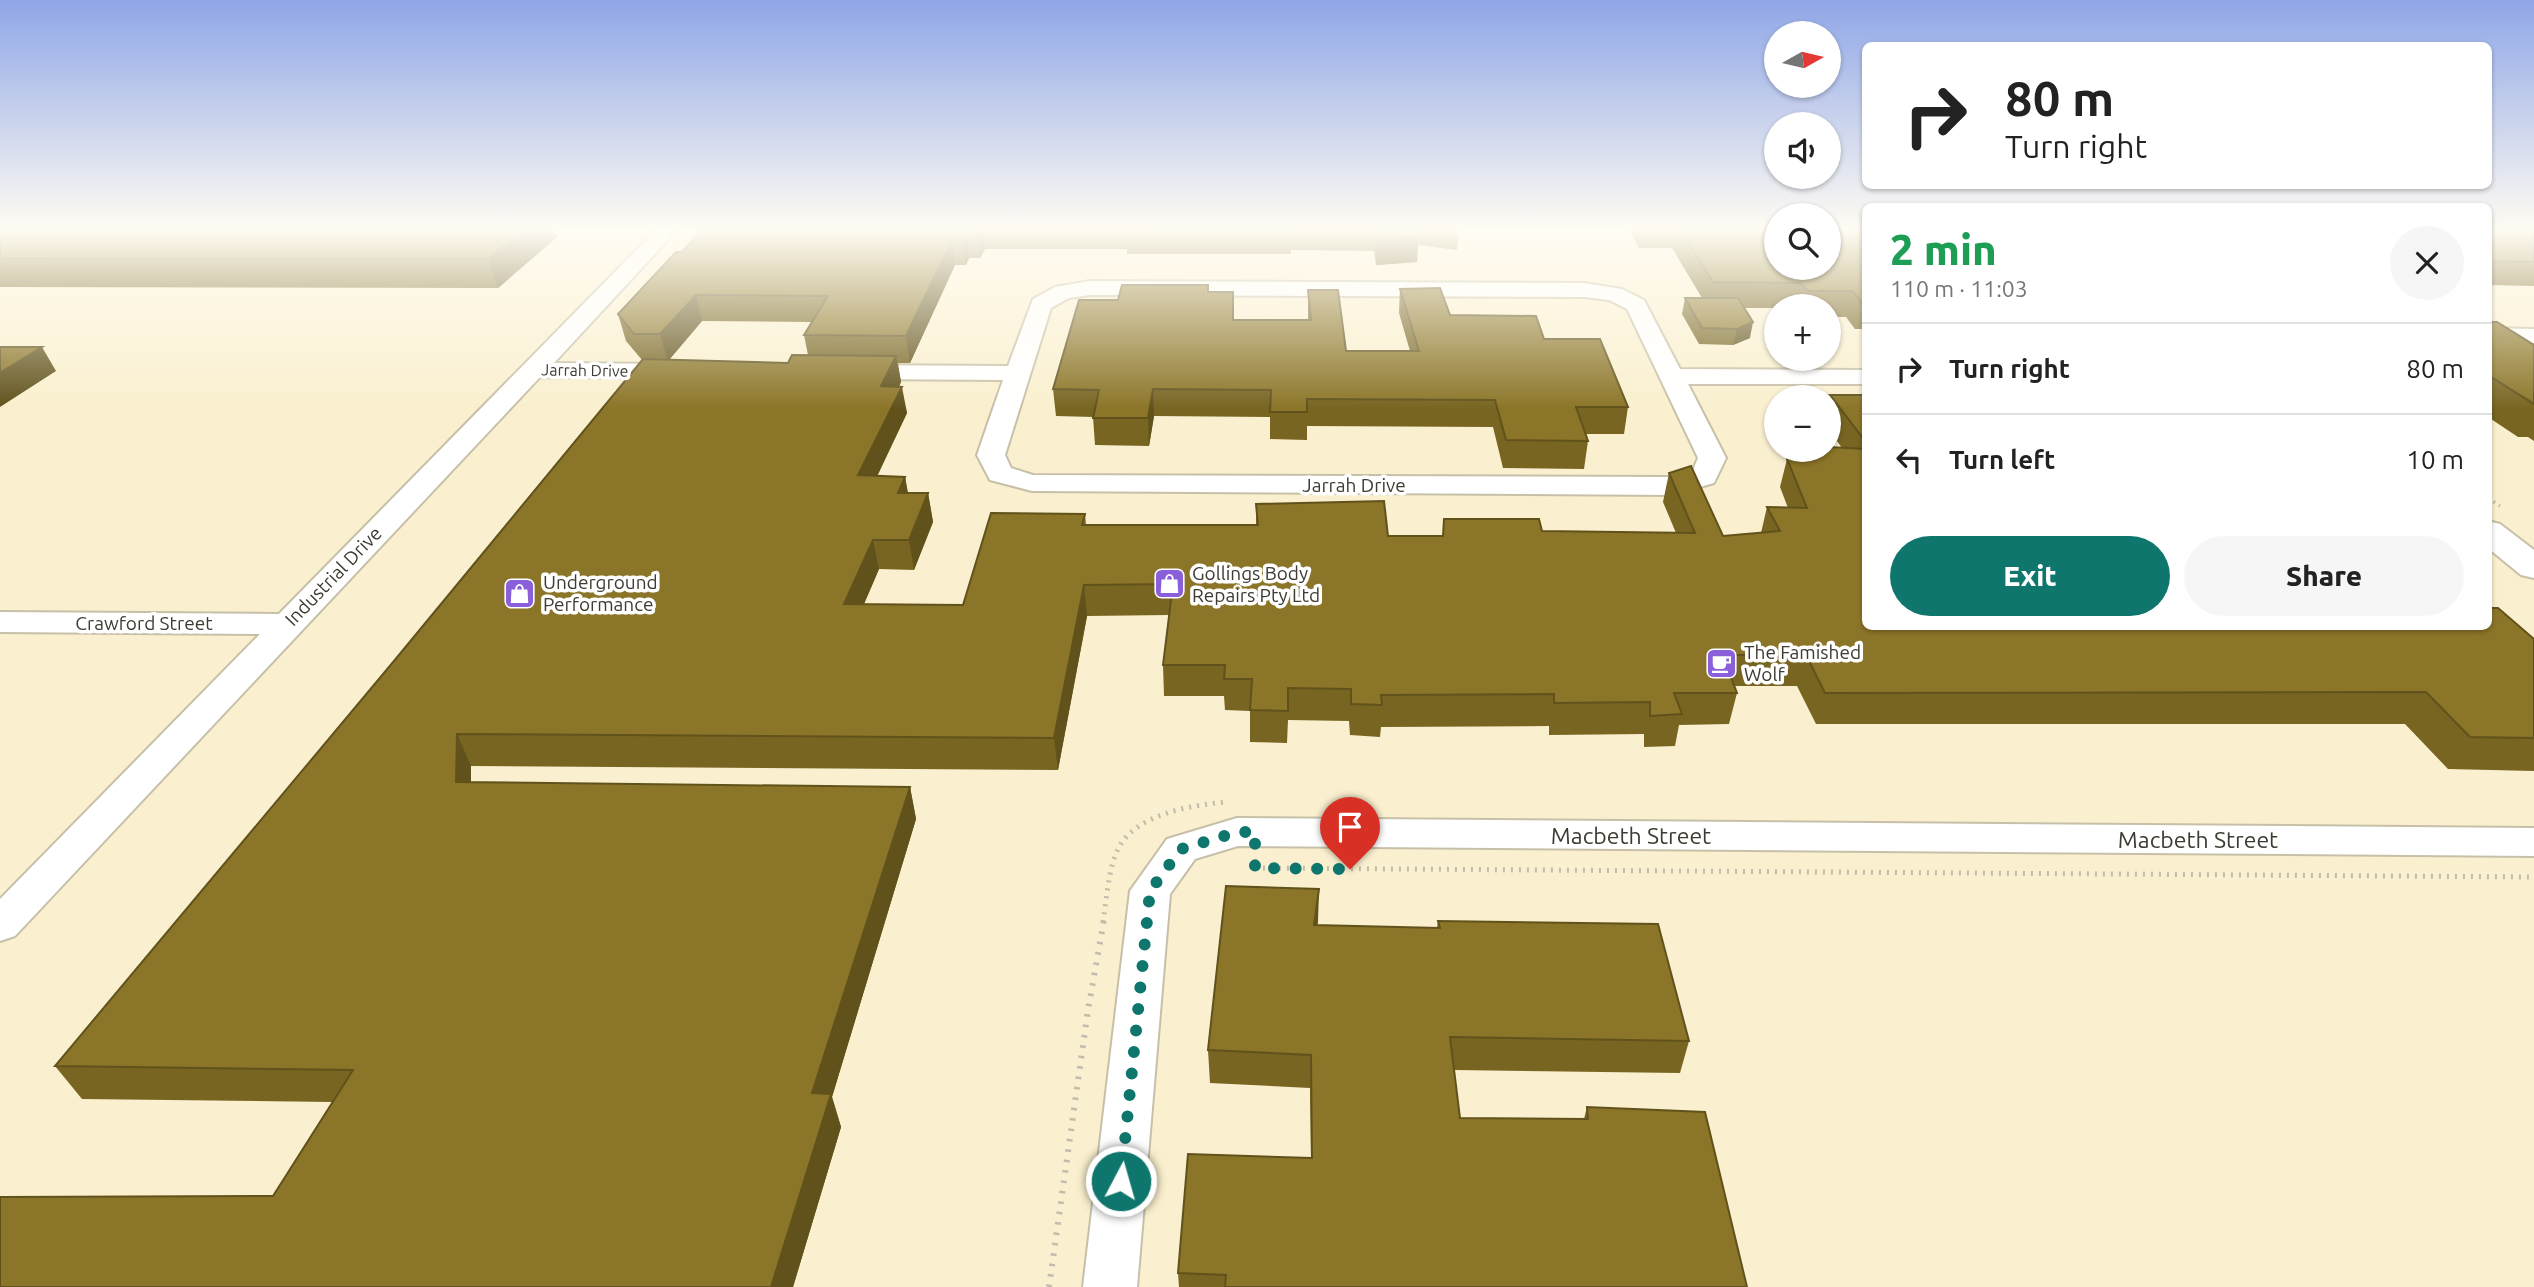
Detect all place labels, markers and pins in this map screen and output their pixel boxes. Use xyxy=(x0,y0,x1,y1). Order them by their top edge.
place label: Gollings Body Repairs Pty Ltd xyxy=(1192,562,1320,606)
shop icon: Gollings Body Repairs Pty Ltd xyxy=(1152,567,1186,601)
place label: Underground Performance xyxy=(543,571,658,615)
shop icon: Underground Performance xyxy=(503,576,537,610)
place label: The Famished Wolf xyxy=(1744,641,1861,685)
cafe icon: The Famished Wolf xyxy=(1704,646,1738,680)
pin xyxy=(1320,797,1380,869)

